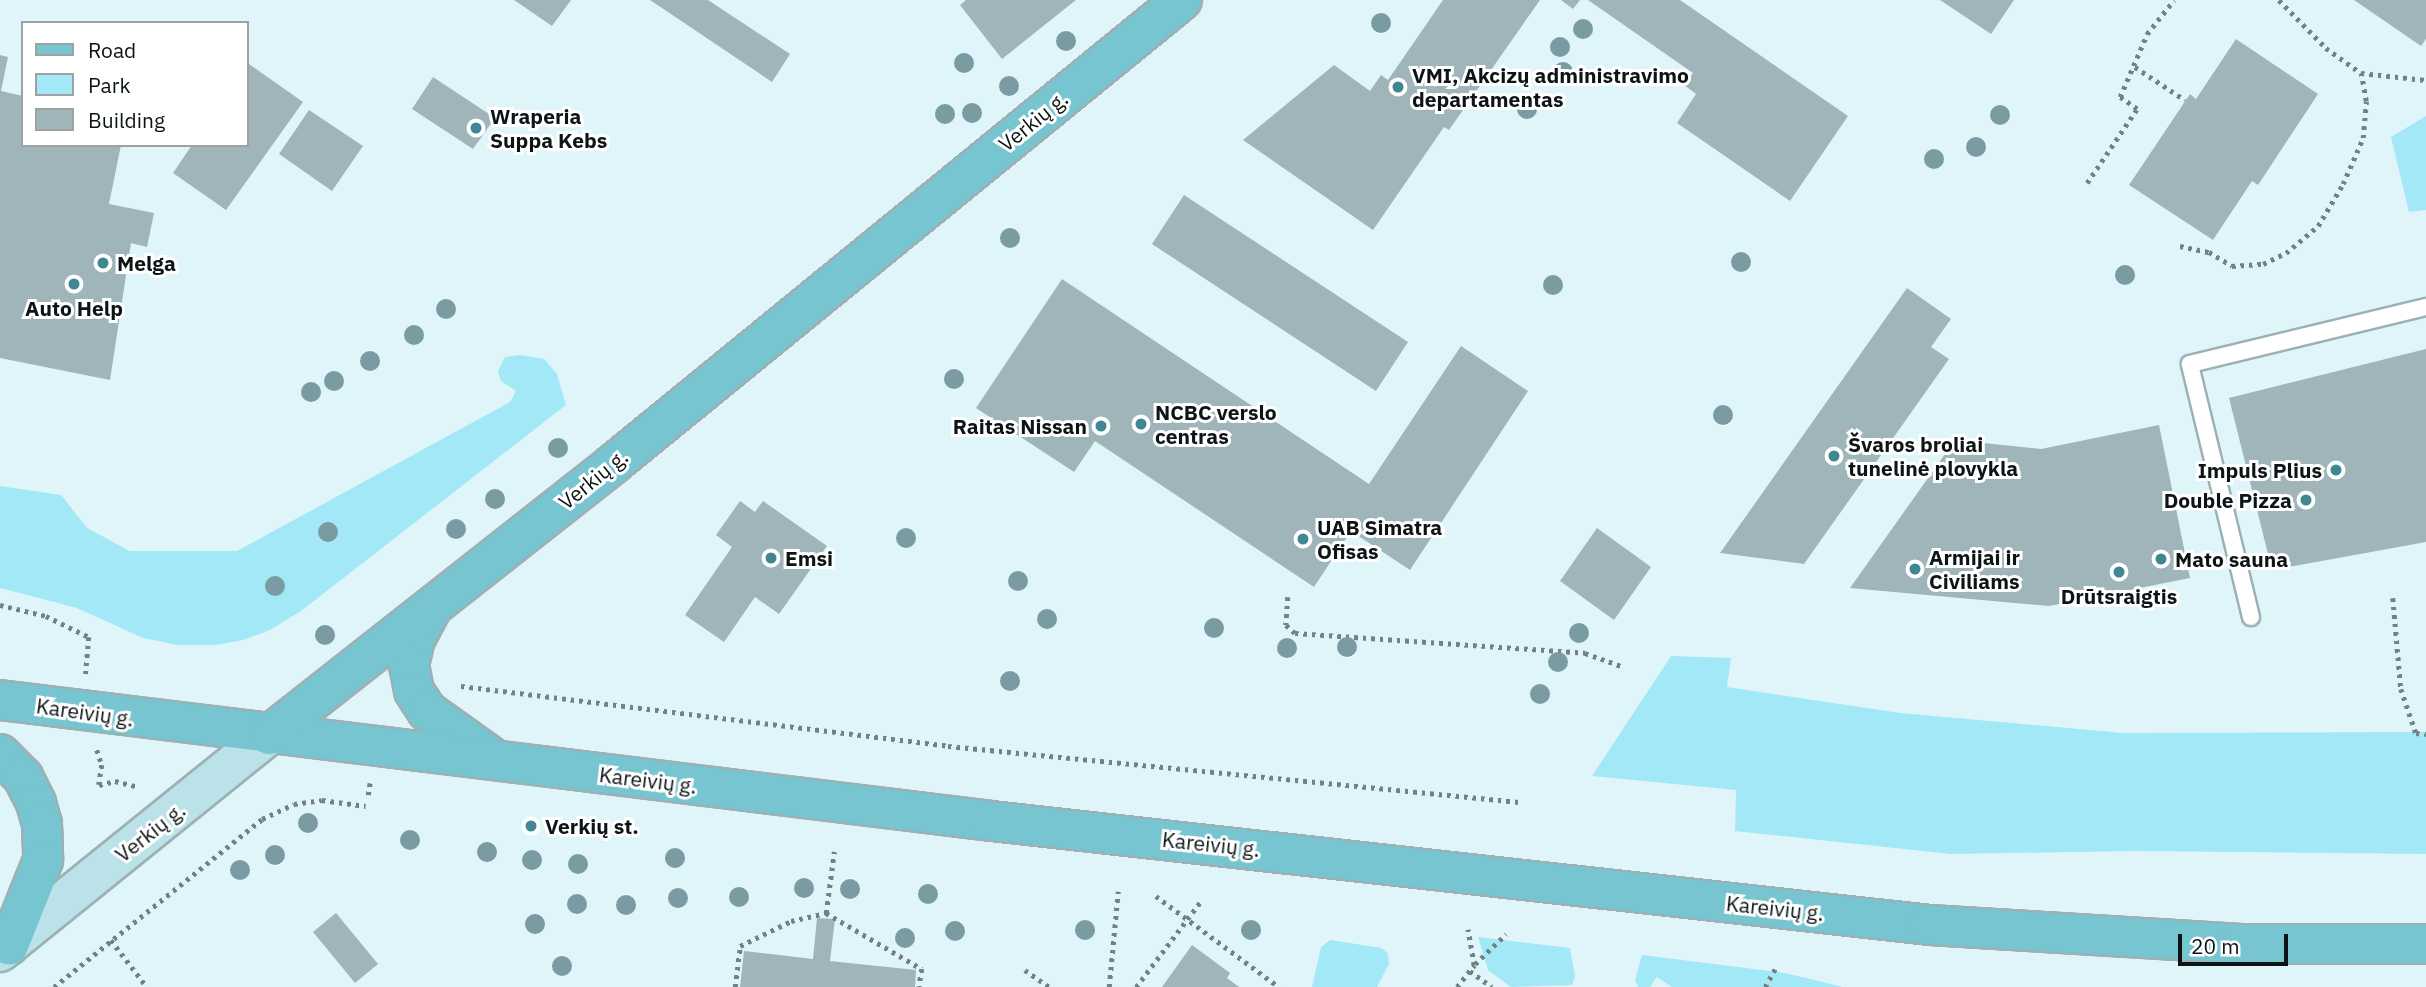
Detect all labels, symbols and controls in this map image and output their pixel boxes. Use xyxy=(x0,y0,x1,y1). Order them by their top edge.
legend xyxy=(21,21,248,147)
text: Road xyxy=(88,36,136,64)
place label: VMI, Akcizų administravimo departamentas xyxy=(1412,62,1689,112)
text: Park xyxy=(88,71,131,99)
marker: VMI, Akcizų administravimo departamentas xyxy=(1390,79,1406,95)
street label: Verkių g. xyxy=(993,86,1073,156)
place label: Wraperia Suppa Kebs xyxy=(490,103,607,153)
text: Building xyxy=(88,106,165,134)
marker: Wraperia Suppa Kebs xyxy=(468,120,484,136)
place label: Melga xyxy=(117,250,176,276)
marker: Melga xyxy=(95,255,111,271)
marker: Auto Help xyxy=(66,276,82,292)
place label: Auto Help xyxy=(25,295,123,321)
place label: NCBC verslo centras xyxy=(1155,399,1277,449)
place label: Raitas Nissan xyxy=(953,413,1087,439)
marker: NCBC verslo centras xyxy=(1133,416,1149,432)
marker: Raitas Nissan xyxy=(1093,418,1109,434)
place label: Švaros broliai tunelinė plovykla xyxy=(1848,431,2018,481)
street label: Verkių g. xyxy=(553,444,633,514)
marker: Švaros broliai tunelinė plovykla xyxy=(1826,448,1842,464)
place label: Impuls Plius xyxy=(2198,457,2322,483)
marker: Impuls Plius xyxy=(2328,462,2344,478)
place label: Double Pizza xyxy=(2164,487,2292,513)
marker: Double Pizza xyxy=(2298,492,2314,508)
place label: UAB Simatra Ofisas xyxy=(1317,514,1442,564)
marker: UAB Simatra Ofisas xyxy=(1295,531,1311,547)
place label: Armijai ir Civiliams xyxy=(1929,544,2020,594)
place label: Emsi xyxy=(785,545,833,571)
place label: Mato sauna xyxy=(2175,546,2288,572)
marker: Emsi xyxy=(763,550,779,566)
marker: Mato sauna xyxy=(2153,551,2169,567)
marker: Armijai ir Civiliams xyxy=(1907,561,1923,577)
marker: Drūtsraigtis xyxy=(2111,564,2127,580)
place label: Drūtsraigtis xyxy=(2061,583,2177,609)
street label: Kareivių g. xyxy=(35,693,135,731)
street label: Kareivių g. xyxy=(598,762,698,798)
street label: Verkių g. xyxy=(110,797,190,867)
place label: Verkių st. xyxy=(545,813,639,839)
marker: Verkių st. xyxy=(523,818,539,834)
street label: Kareivių g. xyxy=(1161,826,1261,862)
street label: Kareivių g. xyxy=(1725,890,1825,926)
scale bar xyxy=(2181,920,2291,964)
text: 20 m xyxy=(2191,932,2240,960)

